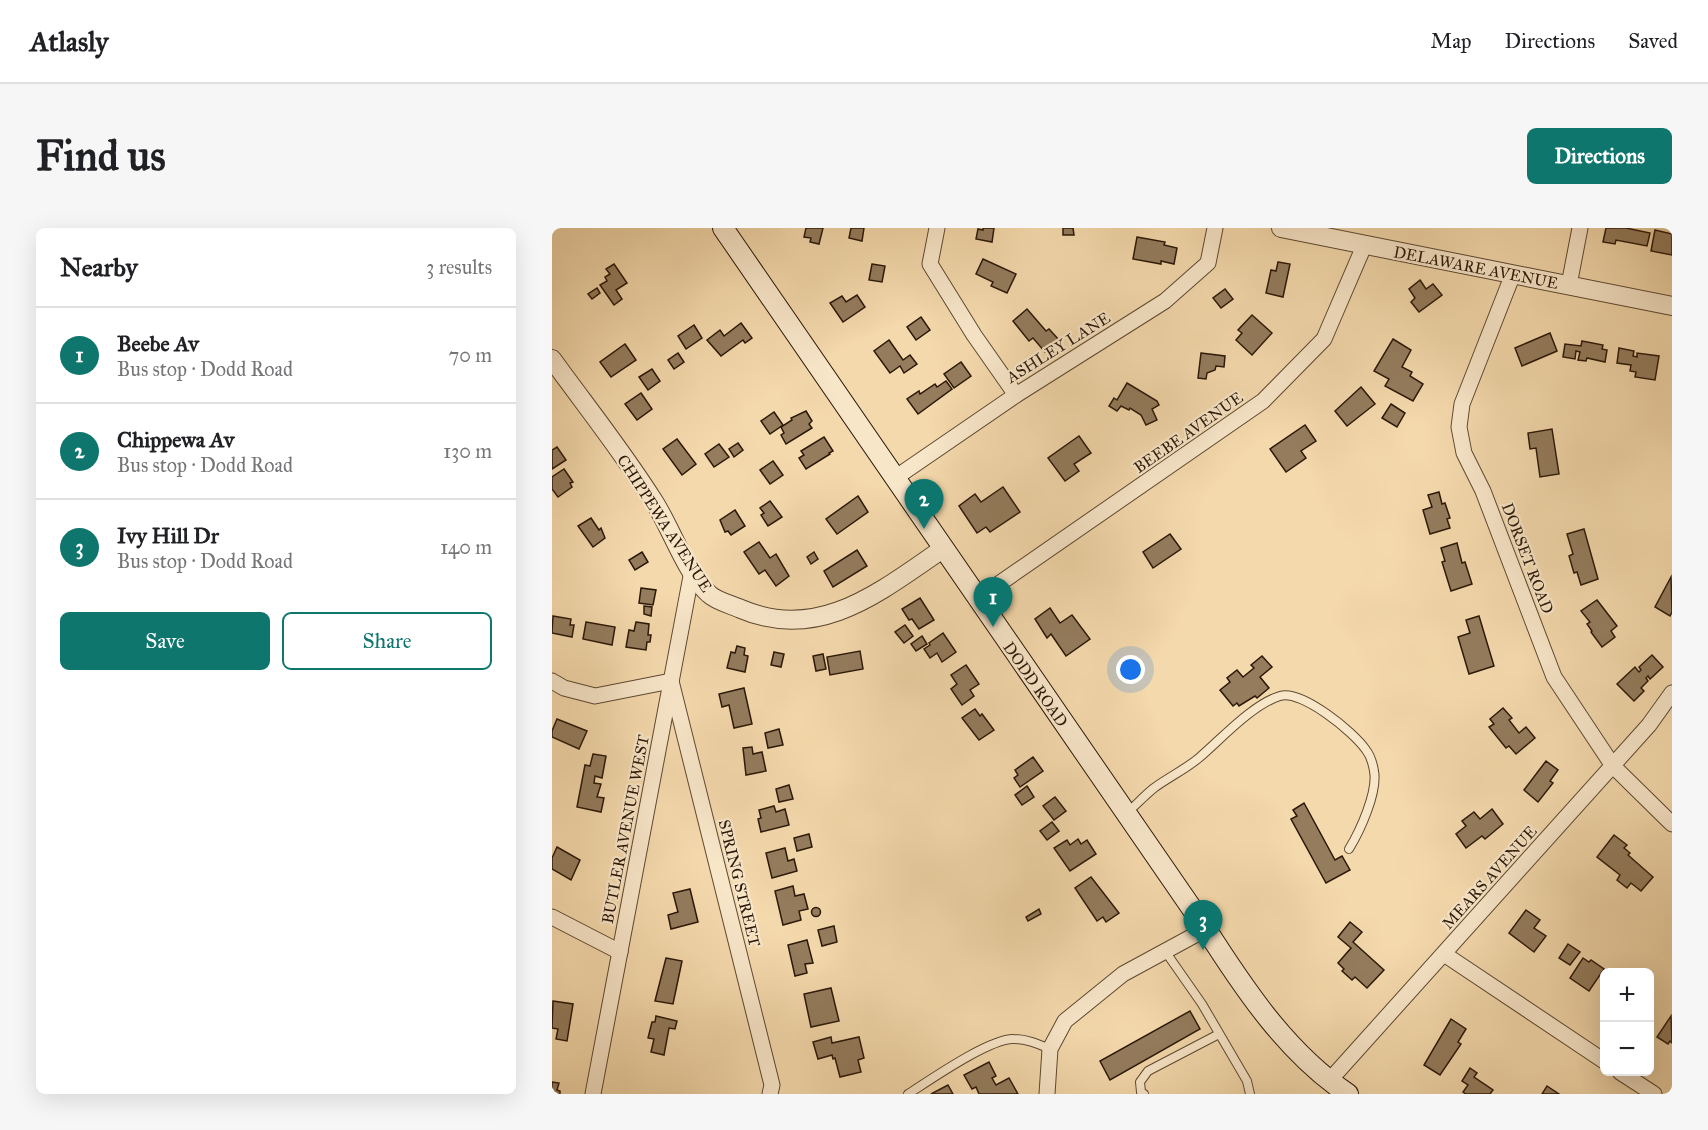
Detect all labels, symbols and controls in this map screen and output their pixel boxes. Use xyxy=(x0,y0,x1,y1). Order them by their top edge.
text: Atlasly xyxy=(30,24,108,59)
text: Map xyxy=(1431,28,1472,54)
text: Directions xyxy=(1505,28,1595,54)
text: Saved xyxy=(1628,28,1678,54)
button: Directions xyxy=(1527,128,1672,184)
text: Find us xyxy=(36,130,166,182)
street label: DELAWARE AVENUE xyxy=(1392,242,1560,293)
text: Nearby xyxy=(60,251,138,283)
text: 3 results xyxy=(426,255,492,279)
street label: ASHLEY LANE xyxy=(1002,308,1114,387)
text: Beebe Av xyxy=(117,330,199,357)
text: 1 xyxy=(76,343,83,367)
text: 70 m xyxy=(449,343,492,367)
text: Bus stop · Dodd Road xyxy=(117,357,293,381)
street label: BEEBE AVENUE xyxy=(1130,388,1246,477)
text: Chippewa Av xyxy=(117,426,234,453)
text: 2 xyxy=(75,439,84,463)
text: 130 m xyxy=(443,439,492,463)
street label: CHIPPEWA AVENUE xyxy=(613,451,716,595)
text: Bus stop · Dodd Road xyxy=(117,453,293,477)
pin: 2 xyxy=(904,480,944,529)
street label: DORSET ROAD xyxy=(1498,500,1557,616)
text: Ivy Hill Dr xyxy=(117,522,219,549)
text: 3 xyxy=(76,535,84,559)
text: 140 m xyxy=(440,535,492,559)
text: Bus stop · Dodd Road xyxy=(117,549,293,573)
pin: 1 xyxy=(974,578,1012,627)
button: Save xyxy=(60,612,270,670)
button: Share xyxy=(282,612,492,670)
street label: DODD ROAD xyxy=(999,638,1072,730)
your location xyxy=(1116,655,1145,684)
street label: BUTLER AVENUE WEST xyxy=(598,733,653,925)
street label: SPRING STREET xyxy=(715,818,765,949)
street label: MEARS AVENUE xyxy=(1438,822,1541,933)
pin: 3 xyxy=(1184,900,1222,950)
map controls xyxy=(1600,968,1654,1076)
button: + xyxy=(1600,968,1654,1022)
button: − xyxy=(1600,1022,1654,1076)

